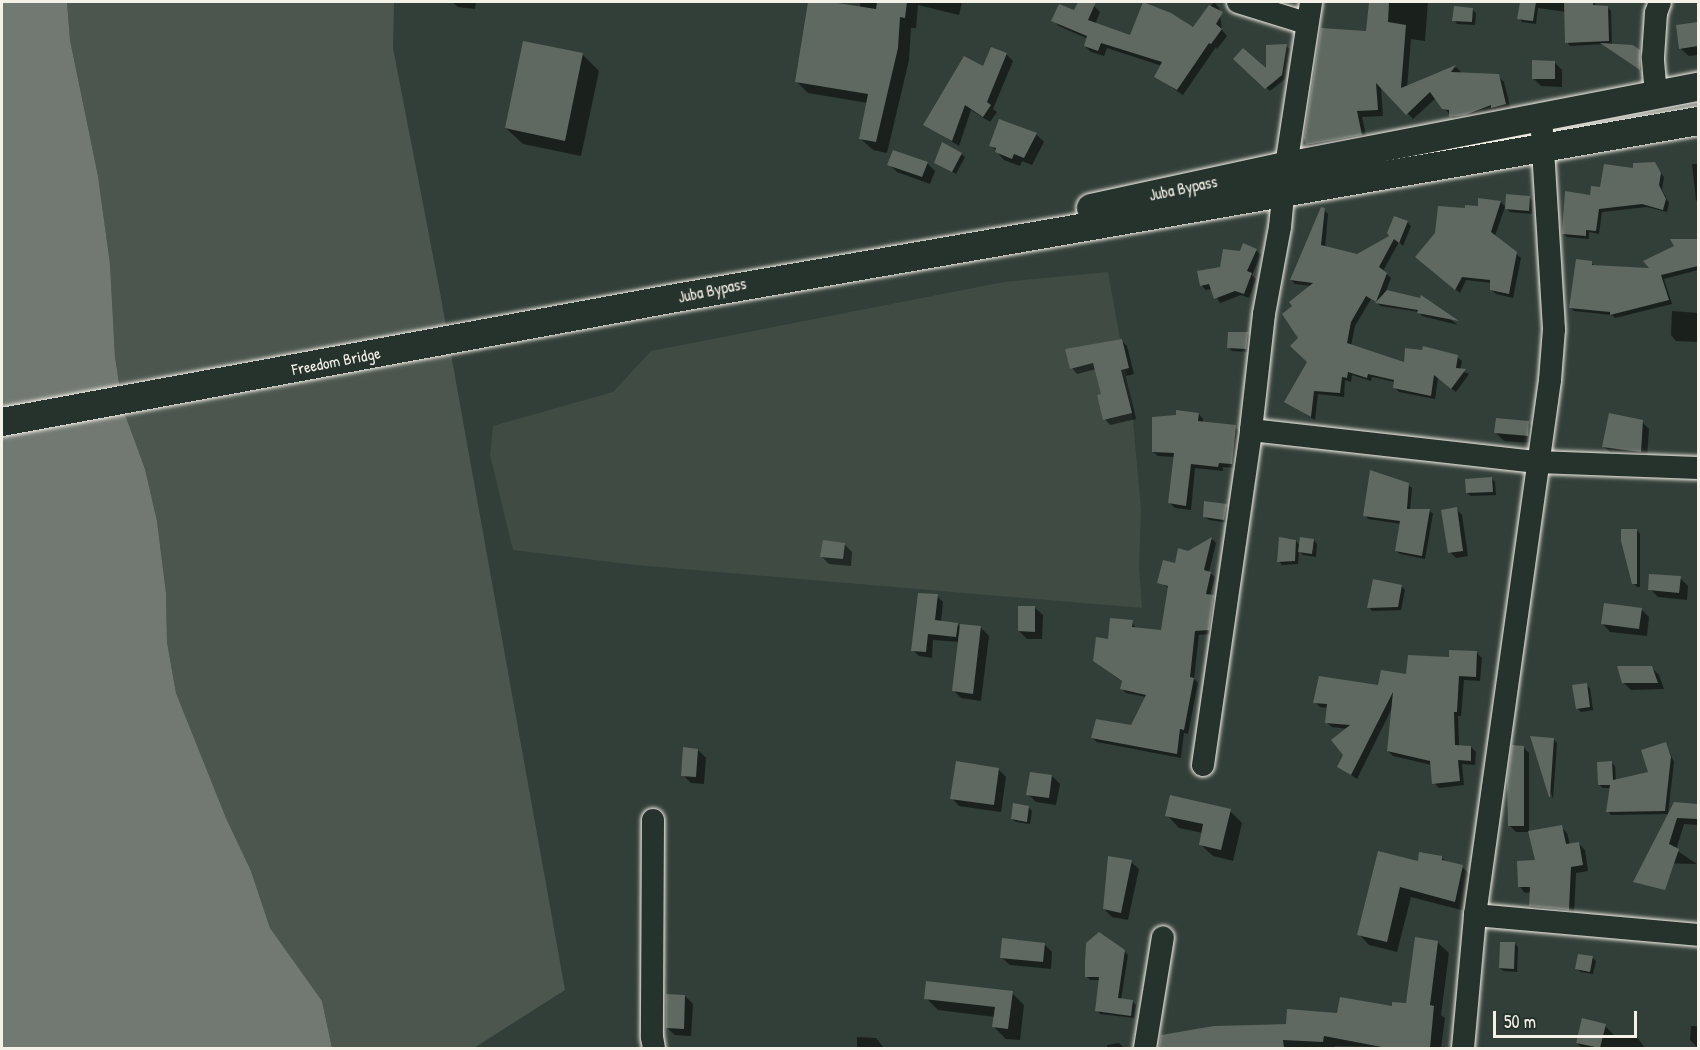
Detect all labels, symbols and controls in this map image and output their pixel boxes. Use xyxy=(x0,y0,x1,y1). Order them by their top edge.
street label: Juba Bypass xyxy=(1147,171,1219,205)
street label: Juba Bypass xyxy=(676,273,748,307)
street label: Freedom Bridge xyxy=(290,343,382,379)
scale bar xyxy=(1496,999,1640,1037)
text: 50 m xyxy=(1504,1009,1536,1034)

